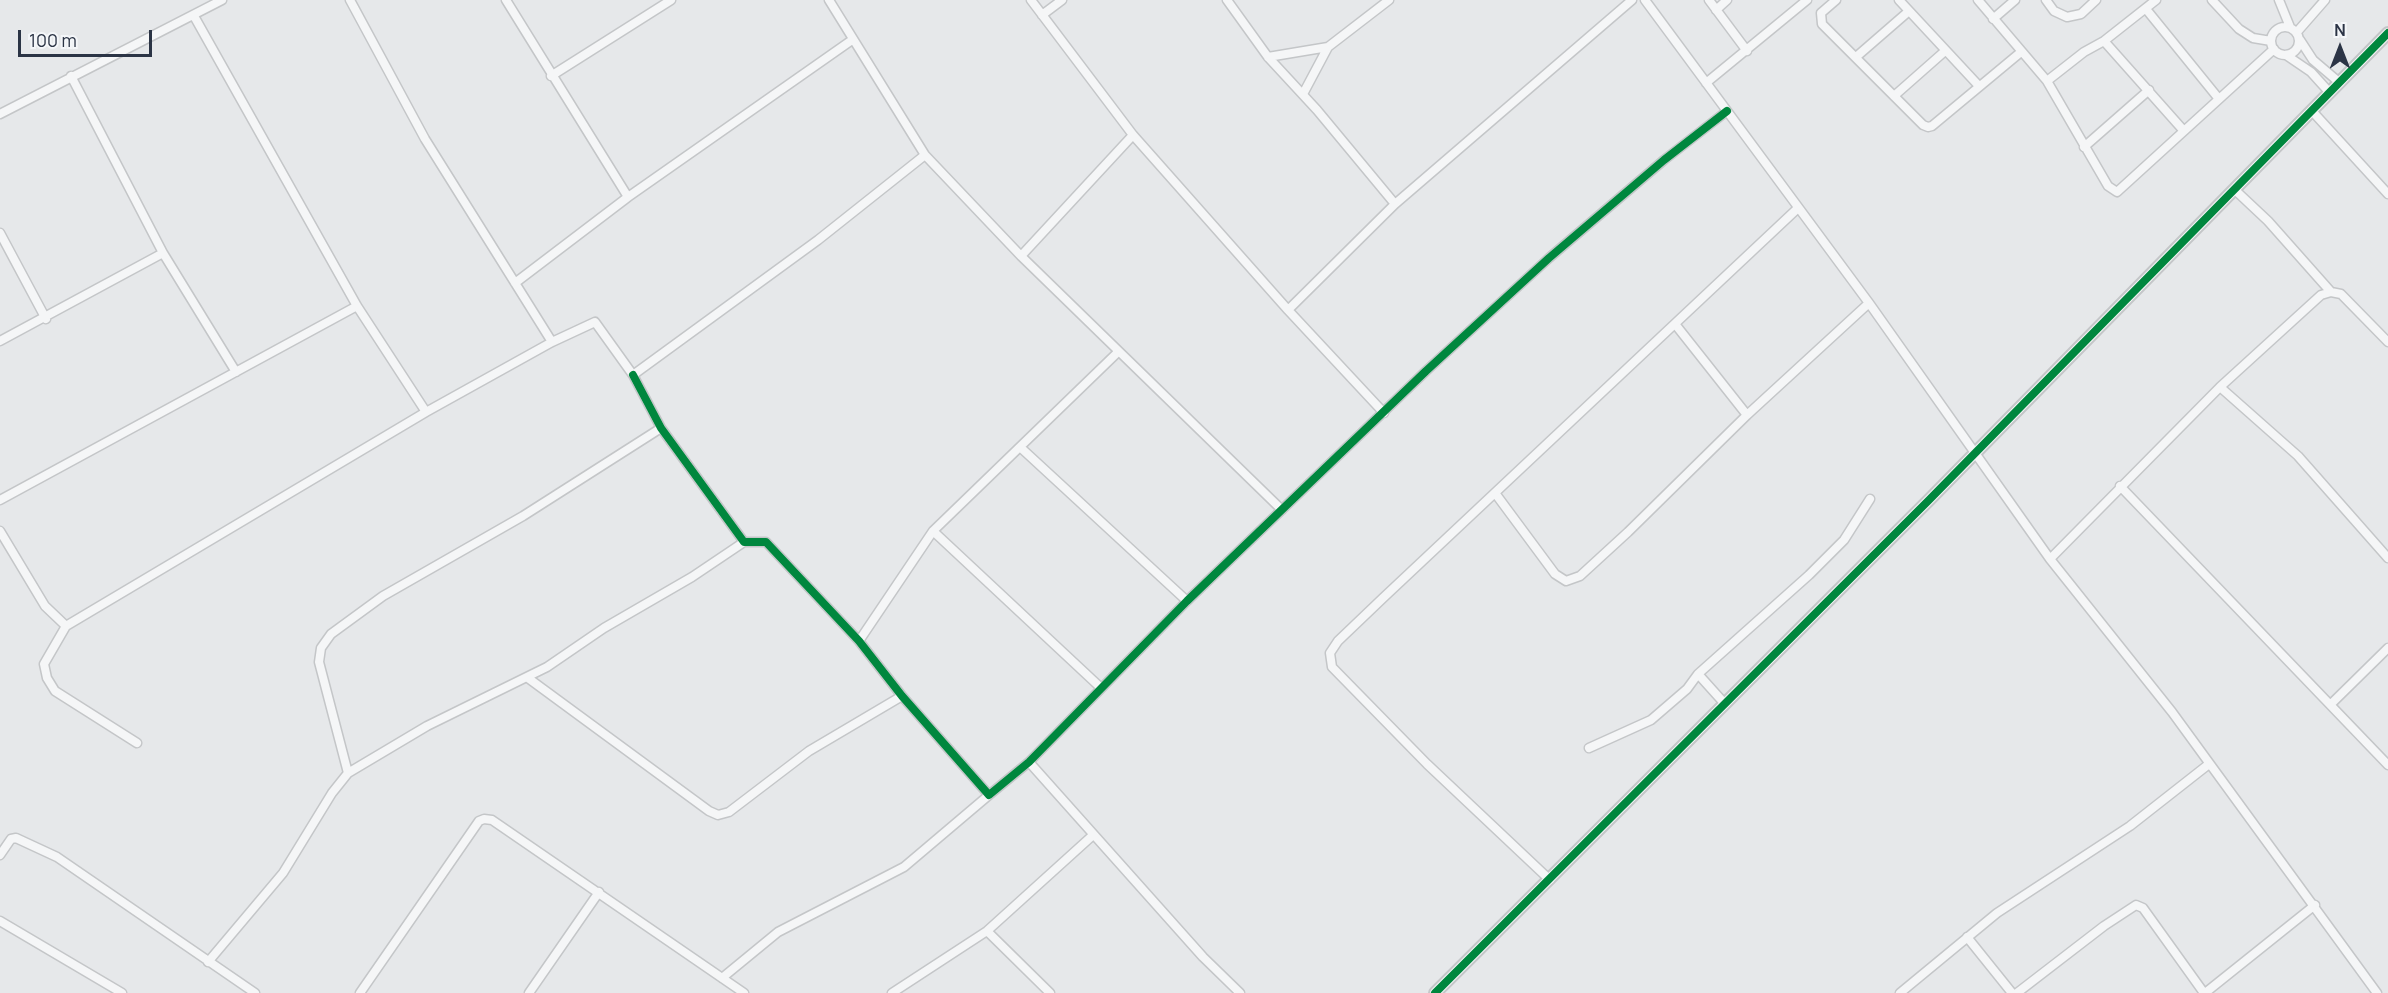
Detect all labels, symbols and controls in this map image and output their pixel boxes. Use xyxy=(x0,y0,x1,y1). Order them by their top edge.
scale bar xyxy=(21,18,154,56)
north arrow xyxy=(2310,18,2370,78)
text: N xyxy=(2334,19,2346,41)
text: 100 m xyxy=(29,28,77,52)

